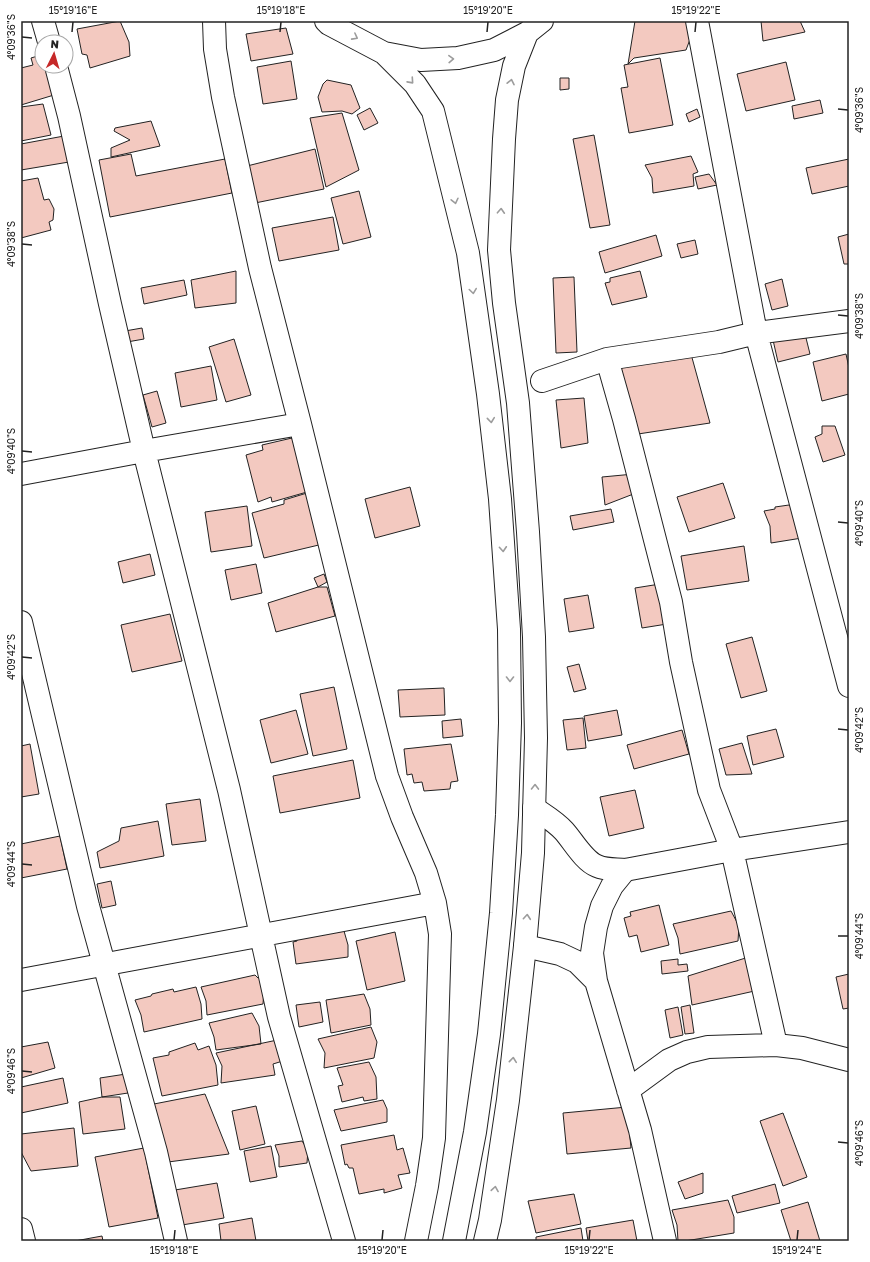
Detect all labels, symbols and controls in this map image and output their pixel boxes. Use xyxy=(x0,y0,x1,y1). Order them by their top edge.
text: 15°19'16"E xyxy=(49,4,97,16)
text: 15°19'18"E xyxy=(257,4,305,16)
text: 15°19'20"E xyxy=(463,4,513,16)
text: 15°19'22"E xyxy=(671,4,721,16)
text: 4°09'36"S xyxy=(5,14,17,60)
one-way arrow xyxy=(351,33,358,40)
north arrow xyxy=(34,34,74,74)
text: N xyxy=(50,37,60,50)
one-way arrow xyxy=(448,54,454,63)
one-way arrow xyxy=(406,76,414,84)
one-way arrow xyxy=(506,79,514,85)
text: 4°09'36"S xyxy=(853,87,865,133)
one-way arrow xyxy=(451,198,459,204)
one-way arrow xyxy=(496,208,505,214)
text: 4°09'38"S xyxy=(5,221,17,267)
one-way arrow xyxy=(468,288,477,294)
text: 4°09'38"S xyxy=(853,293,865,339)
one-way arrow xyxy=(486,417,495,423)
text: 4°09'40"S xyxy=(5,428,17,474)
text: 4°09'40"S xyxy=(853,500,865,546)
one-way arrow xyxy=(499,546,508,552)
text: 4°09'42"S xyxy=(5,634,17,680)
one-way arrow xyxy=(506,676,514,682)
text: 4°09'42"S xyxy=(853,707,865,753)
one-way arrow xyxy=(530,784,539,790)
text: 4°09'44"S xyxy=(5,841,17,887)
text: 4°09'44"S xyxy=(853,913,865,959)
one-way arrow xyxy=(523,914,532,920)
text: 4°09'46"S xyxy=(5,1048,17,1094)
one-way arrow xyxy=(508,1057,517,1063)
text: 4°09'46"S xyxy=(853,1120,865,1166)
one-way arrow xyxy=(490,1186,499,1192)
text: 15°19'18"E xyxy=(150,1244,198,1256)
text: 15°19'20"E xyxy=(357,1244,407,1256)
text: 15°19'22"E xyxy=(564,1244,614,1256)
text: 15°19'24"E xyxy=(772,1244,822,1256)

